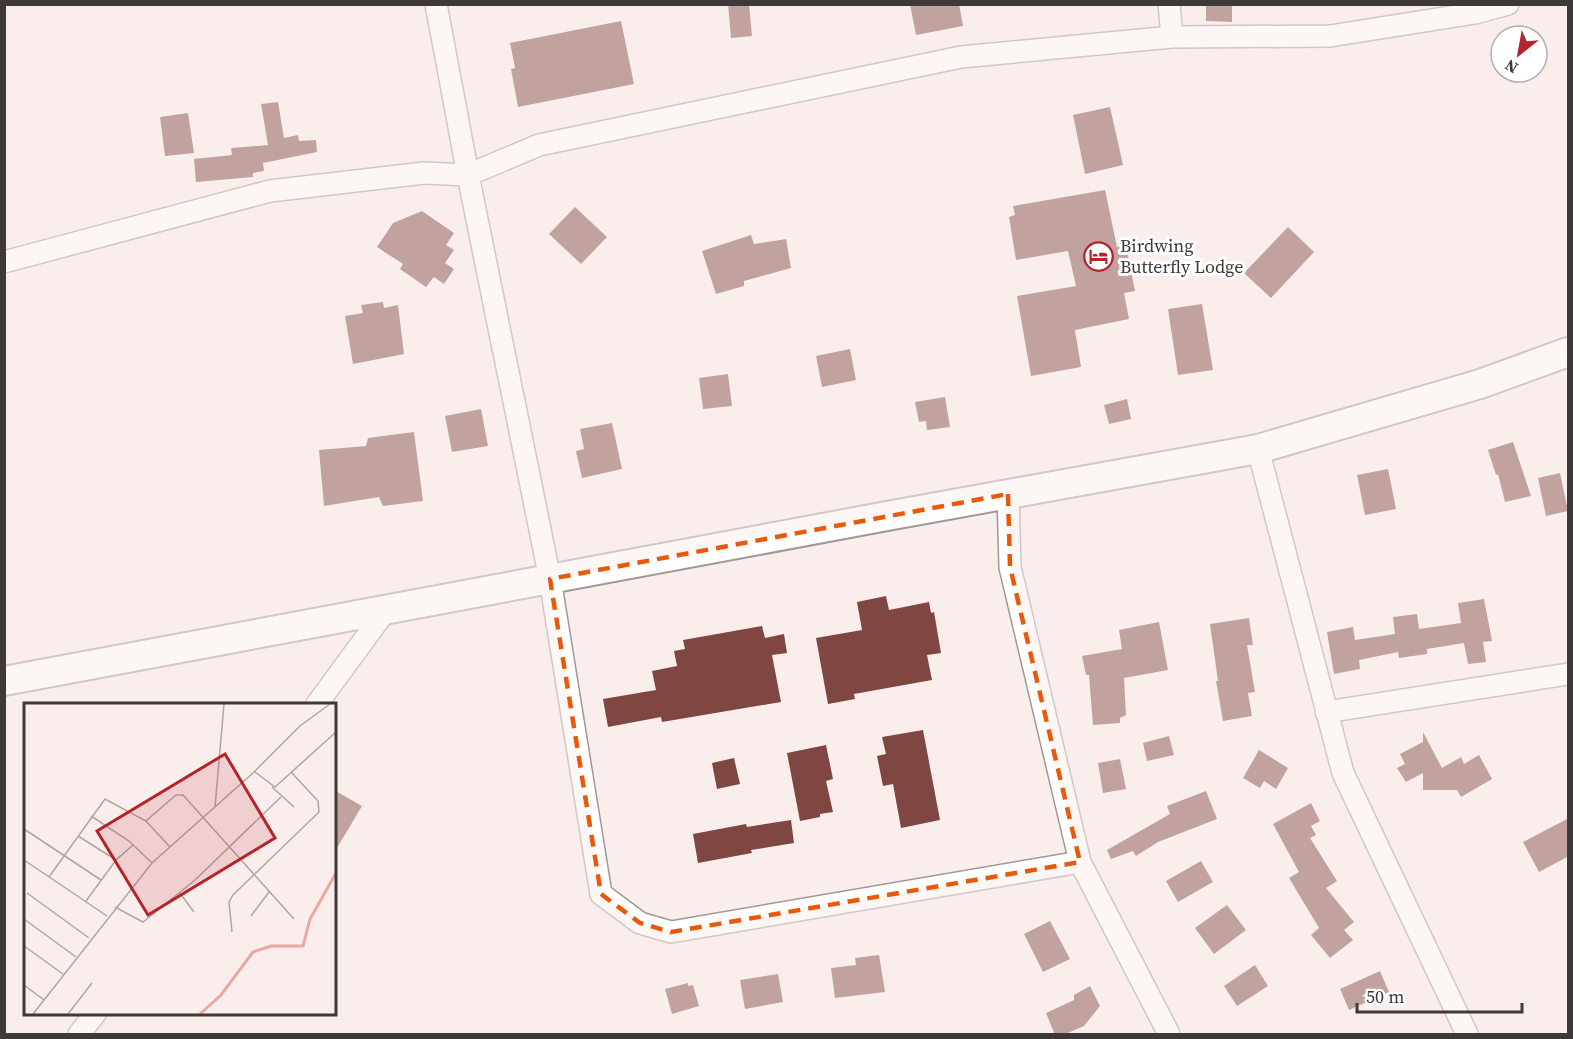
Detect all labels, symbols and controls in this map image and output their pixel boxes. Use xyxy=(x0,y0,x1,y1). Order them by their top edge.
north arrow xyxy=(1489,24,1549,84)
text: N xyxy=(1500,54,1522,79)
place label: Birdwing Butterfly Lodge xyxy=(1120,233,1243,279)
hotel icon: Birdwing Butterfly Lodge xyxy=(1083,240,1115,272)
inset map xyxy=(24,703,336,1015)
scale bar xyxy=(1357,976,1522,1014)
text: 50 m xyxy=(1366,984,1404,1009)

